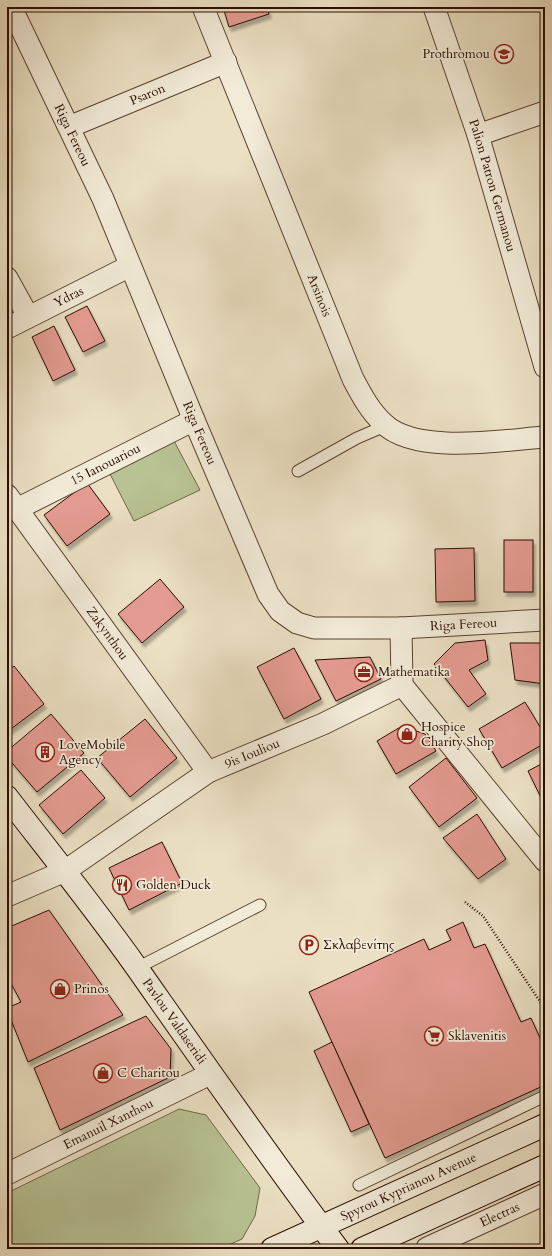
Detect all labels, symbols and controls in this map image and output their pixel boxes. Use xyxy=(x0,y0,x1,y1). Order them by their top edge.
school or university icon: Prothromou xyxy=(493,43,515,65)
place label: Prothromou xyxy=(422,45,490,63)
street label: Psaron xyxy=(127,79,169,110)
street label: Riga Fereou xyxy=(50,101,95,169)
street label: Palion Patron Germanou xyxy=(464,117,520,254)
street label: Arsinois xyxy=(303,271,336,319)
street label: Ydras xyxy=(51,282,87,312)
street label: Riga Fereou xyxy=(178,399,221,467)
street label: 15 Ianouariou xyxy=(67,439,144,490)
street label: Zakynthou xyxy=(82,603,133,664)
street label: Riga Fereou xyxy=(430,614,498,635)
office icon: Mathematika xyxy=(353,661,375,683)
place label: Mathematika xyxy=(378,663,450,681)
place label: Hospice Charity Shop xyxy=(421,718,494,751)
shop icon: Hospice Charity Shop xyxy=(396,723,418,745)
street label: 9is Iouliou xyxy=(222,734,282,773)
place label: LoveMobile Agency xyxy=(59,736,126,769)
building icon: LoveMobile Agency xyxy=(34,741,56,763)
restaurant icon: Golden Duck xyxy=(111,874,133,896)
place label: Golden Duck xyxy=(136,876,211,894)
parking icon: Σκλαβενίτης xyxy=(298,934,320,956)
place label: Σκλαβενίτης xyxy=(323,936,395,954)
street label: Pavlou Valdaseridi xyxy=(138,975,211,1068)
shop icon: Prinos xyxy=(49,978,71,1000)
place label: Prinos xyxy=(74,980,109,998)
supermarket icon: Sklavenitis xyxy=(423,1025,445,1047)
place label: Sklavenitis xyxy=(448,1027,506,1045)
shop icon: C Charitou xyxy=(92,1062,114,1084)
place label: C Charitou xyxy=(117,1064,180,1082)
street label: Emanuil Xanthou xyxy=(60,1094,156,1154)
street label: Spyrou Kyprianou Avenue xyxy=(338,1148,480,1226)
street label: Electras xyxy=(477,1198,523,1232)

